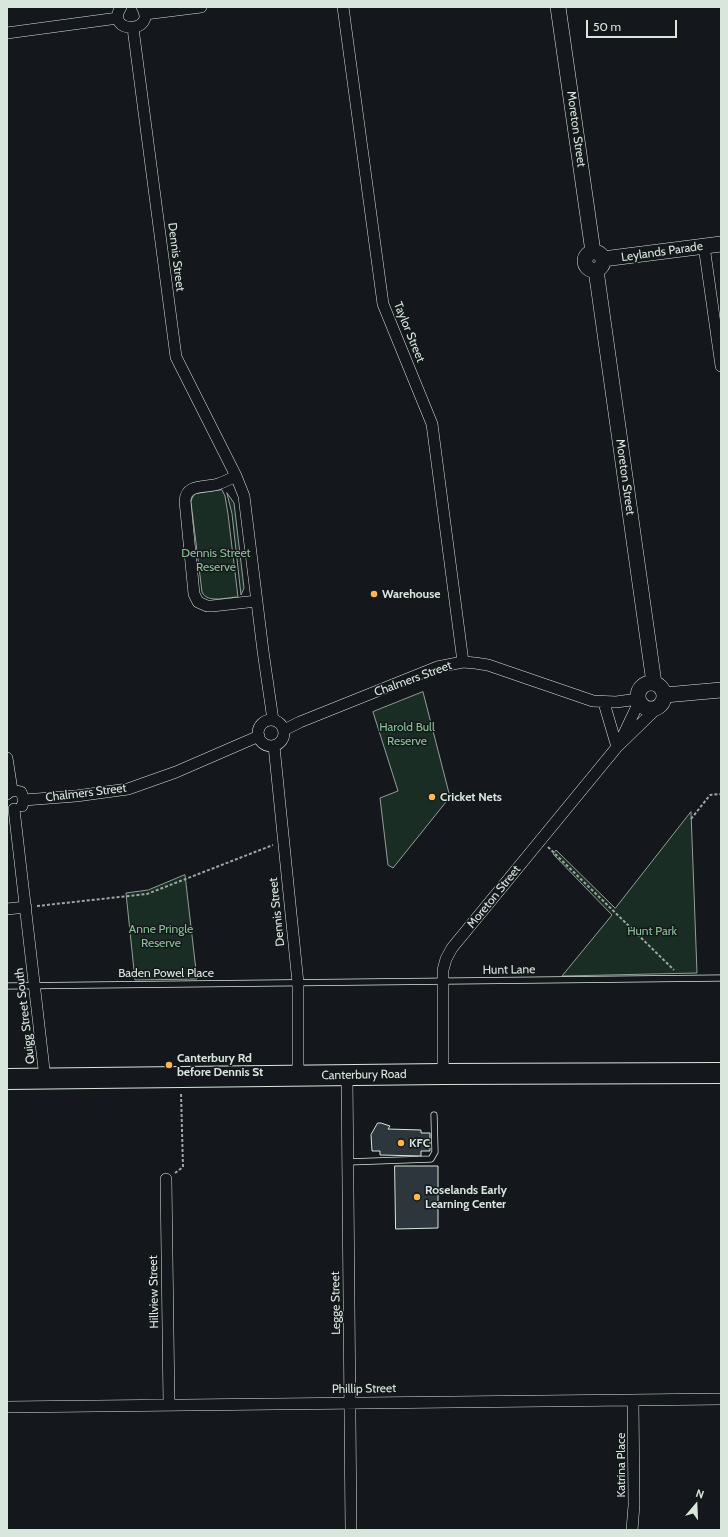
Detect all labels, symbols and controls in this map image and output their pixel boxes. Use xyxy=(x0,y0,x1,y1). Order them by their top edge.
scale bar xyxy=(588,12,679,38)
text: 50 m xyxy=(593,19,621,34)
street label: Moreton Street xyxy=(564,90,588,168)
street label: Dennis Street xyxy=(165,222,187,292)
street label: Leylands Parade xyxy=(620,239,704,265)
street label: Taylor Street xyxy=(390,300,428,364)
street label: Moreton Street xyxy=(613,438,637,516)
park label: Dennis Street Reserve xyxy=(181,546,251,574)
place label: Warehouse xyxy=(382,587,440,601)
marker: Warehouse xyxy=(369,589,379,599)
street label: Chalmers Street xyxy=(372,658,454,700)
park label: Harold Bull Reserve xyxy=(379,720,435,748)
street label: Chalmers Street xyxy=(45,781,127,805)
place label: Cricket Nets xyxy=(440,790,502,804)
marker: Cricket Nets xyxy=(427,792,437,802)
street label: Moreton Street xyxy=(464,863,524,931)
street label: Dennis Street xyxy=(266,877,288,947)
park label: Anne Pringle Reserve xyxy=(129,922,193,950)
park label: Hunt Park xyxy=(627,924,677,938)
street label: Hunt Lane xyxy=(483,962,535,978)
street label: Baden Powel Place xyxy=(118,966,214,980)
street label: Quigg Street South xyxy=(12,967,38,1065)
place label: Canterbury Rd before Dennis St xyxy=(177,1051,263,1079)
marker: Canterbury Rd before Dennis St xyxy=(164,1060,174,1070)
street label: Canterbury Road xyxy=(321,1067,407,1083)
place label: KFC xyxy=(409,1136,430,1150)
marker: KFC xyxy=(396,1138,406,1148)
place label: Roselands Early Learning Center xyxy=(425,1183,507,1211)
marker: Roselands Early Learning Center xyxy=(412,1192,422,1202)
street label: Hillview Street xyxy=(146,1255,162,1329)
street label: Legge Street xyxy=(328,1271,344,1335)
street label: Phillip Street xyxy=(332,1381,396,1397)
street label: Katrina Place xyxy=(614,1433,628,1497)
north arrow xyxy=(676,1485,716,1525)
text: N xyxy=(694,1486,706,1502)

